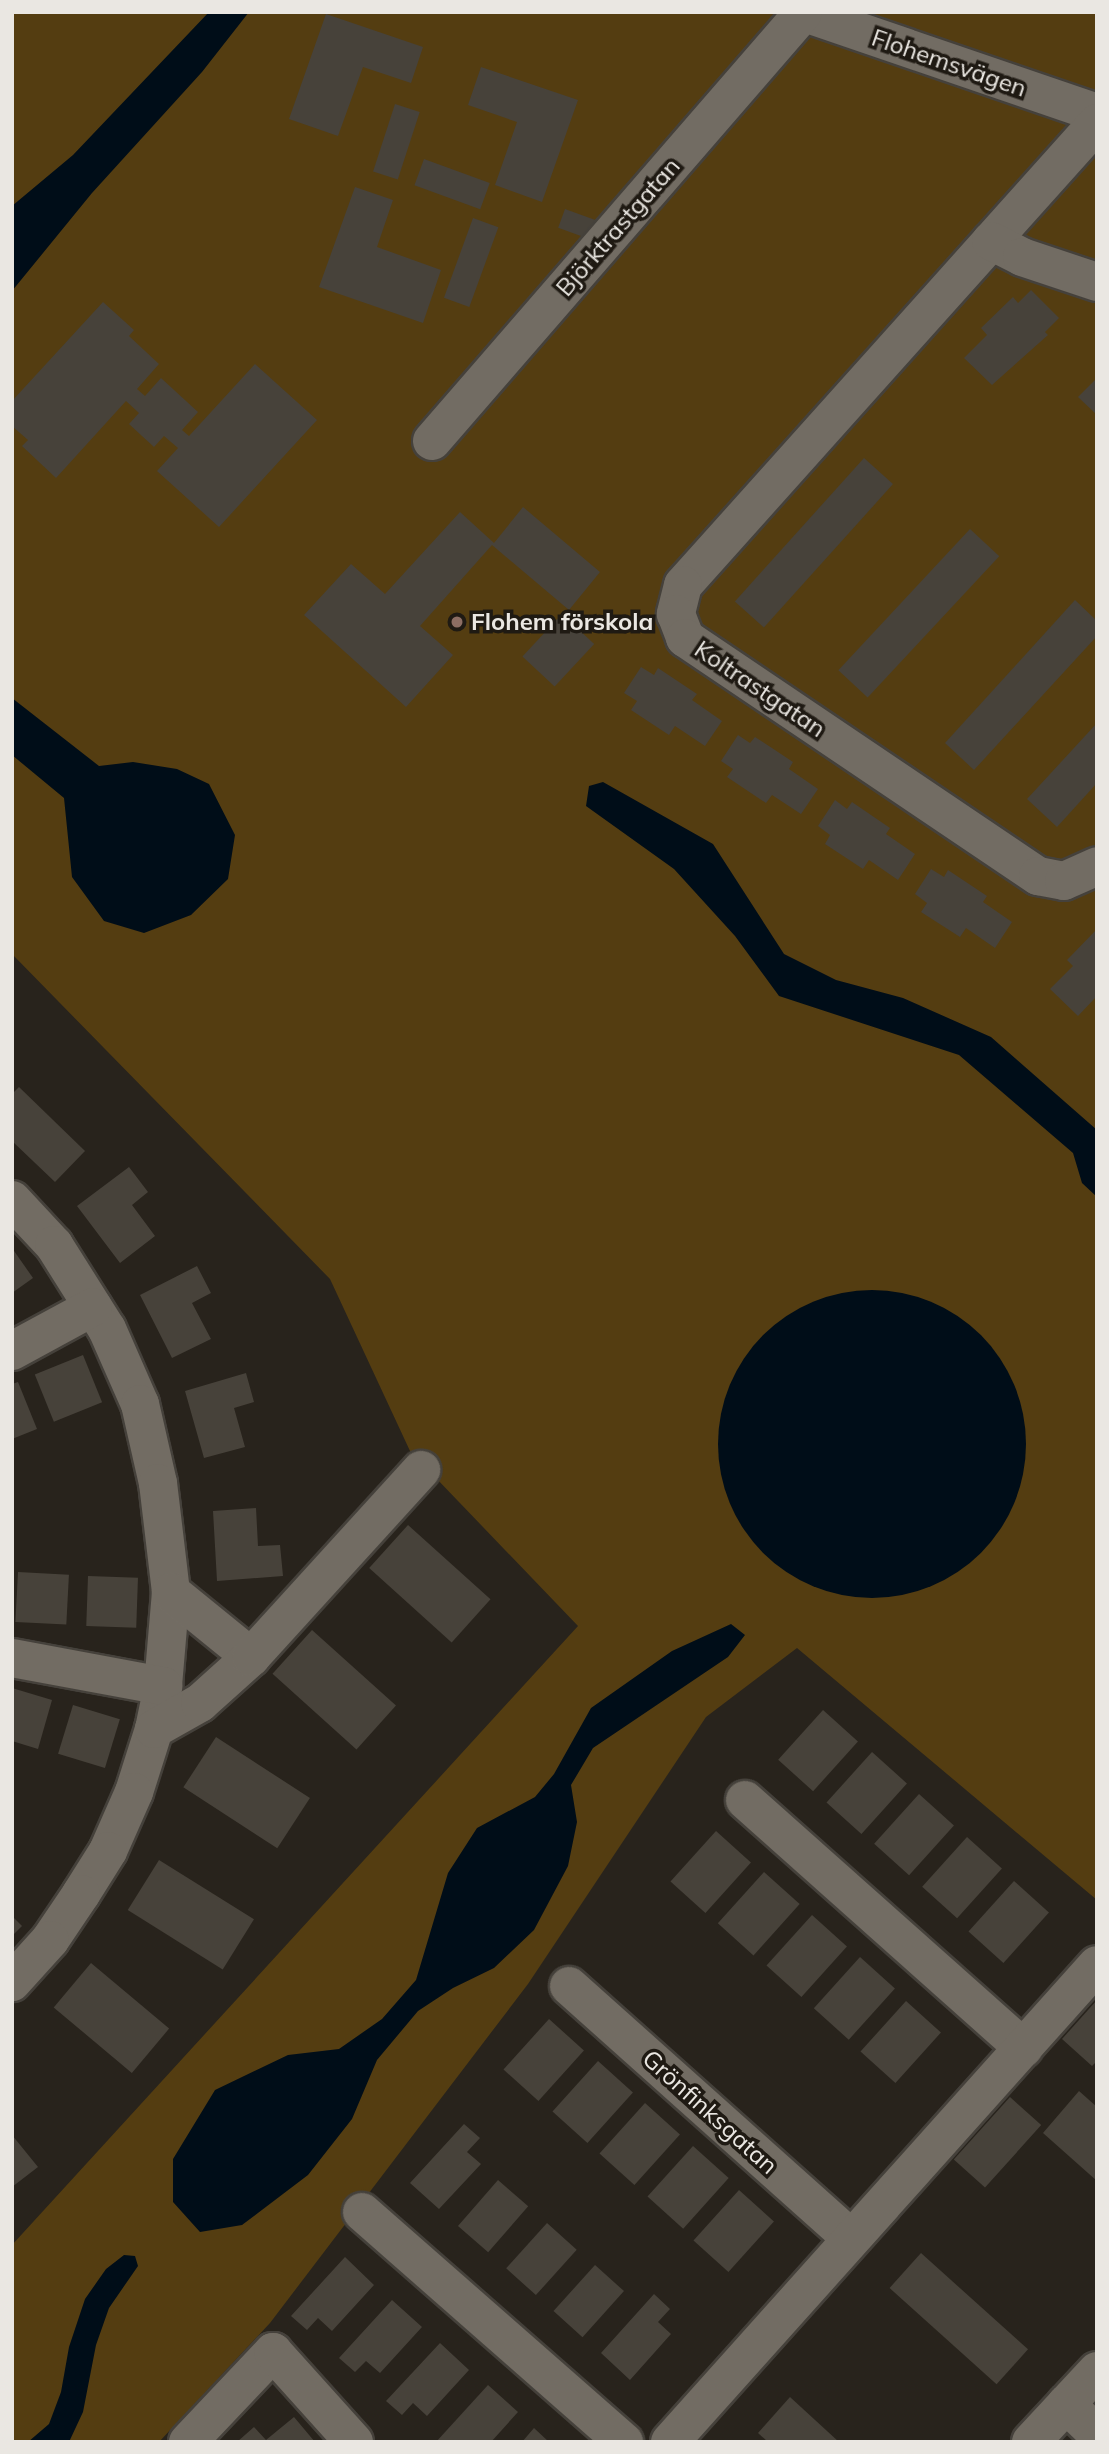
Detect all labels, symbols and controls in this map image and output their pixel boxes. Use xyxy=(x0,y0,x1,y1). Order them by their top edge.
street label: Flohemsvägen xyxy=(868,23,1030,103)
street label: Björktrastgatan xyxy=(550,152,686,302)
place label: Flohem förskola xyxy=(471,608,653,636)
marker: Flohem förskola xyxy=(449,614,465,630)
street label: Koltrastgatan xyxy=(689,635,831,743)
street label: Grönfinksgatan xyxy=(637,2044,783,2180)

